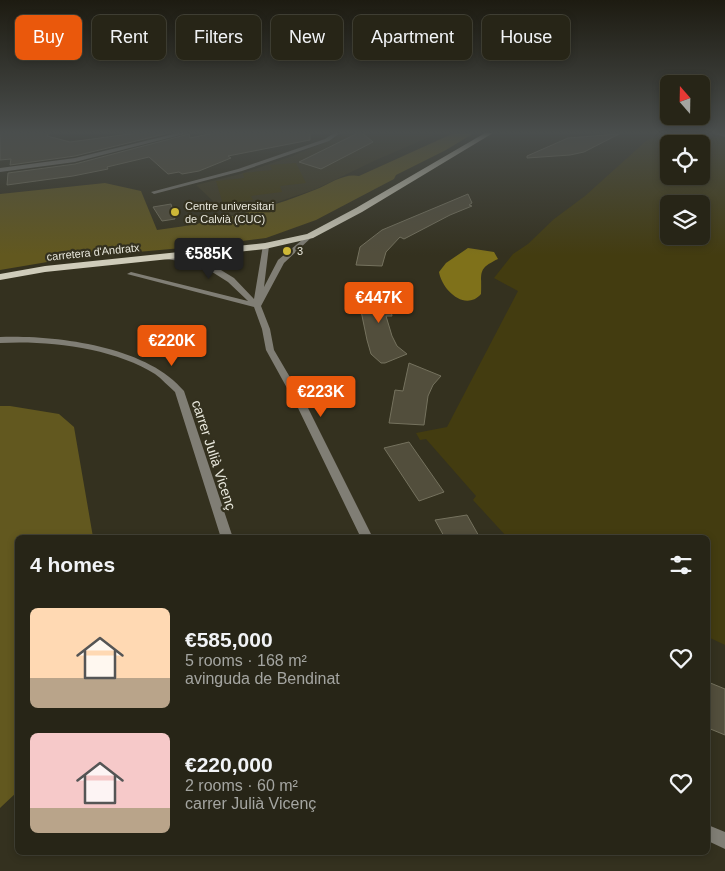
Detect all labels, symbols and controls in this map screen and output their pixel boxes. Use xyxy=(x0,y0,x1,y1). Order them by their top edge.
chip: Buy xyxy=(15,15,82,60)
chip: Rent xyxy=(92,15,166,60)
chip: Filters xyxy=(176,15,261,60)
chip: New xyxy=(271,15,343,60)
chip: Apartment xyxy=(353,15,472,60)
chip: House xyxy=(482,15,570,60)
north arrow xyxy=(660,75,710,125)
map controls xyxy=(660,75,710,245)
button: locate xyxy=(660,135,710,185)
button: layers xyxy=(660,195,710,245)
place label: Centre universitari de Calvià (CUC) xyxy=(185,200,274,225)
marker: Centre universitari de Calvià (CUC) xyxy=(169,206,181,218)
pin: €585K xyxy=(174,238,244,280)
street label: carretera d'Andratx xyxy=(46,241,140,263)
text: €585K xyxy=(185,245,233,262)
marker: 3 xyxy=(281,245,293,257)
place label: 3 xyxy=(297,245,303,257)
pin: €447K xyxy=(344,282,414,324)
text: €447K xyxy=(355,289,403,306)
pin: €220K xyxy=(137,324,207,367)
text: €220K xyxy=(148,332,196,349)
pin: €223K xyxy=(286,376,356,418)
text: €223K xyxy=(297,383,345,400)
street label: carrer Julià Vicenç xyxy=(189,398,239,512)
icon: filters xyxy=(667,551,695,579)
text: 4 homes xyxy=(30,553,115,576)
icon: home xyxy=(70,628,130,688)
text: €585,000 xyxy=(185,628,273,651)
icon: heart xyxy=(667,644,695,672)
text: 5 rooms · 168 m² xyxy=(185,652,307,669)
text: avinguda de Bendinat xyxy=(185,670,340,687)
icon: home xyxy=(70,753,130,813)
text: €220,000 xyxy=(185,753,273,776)
icon: heart xyxy=(667,769,695,797)
text: 2 rooms · 60 m² xyxy=(185,777,298,794)
text: carrer Julià Vicenç xyxy=(185,795,316,812)

